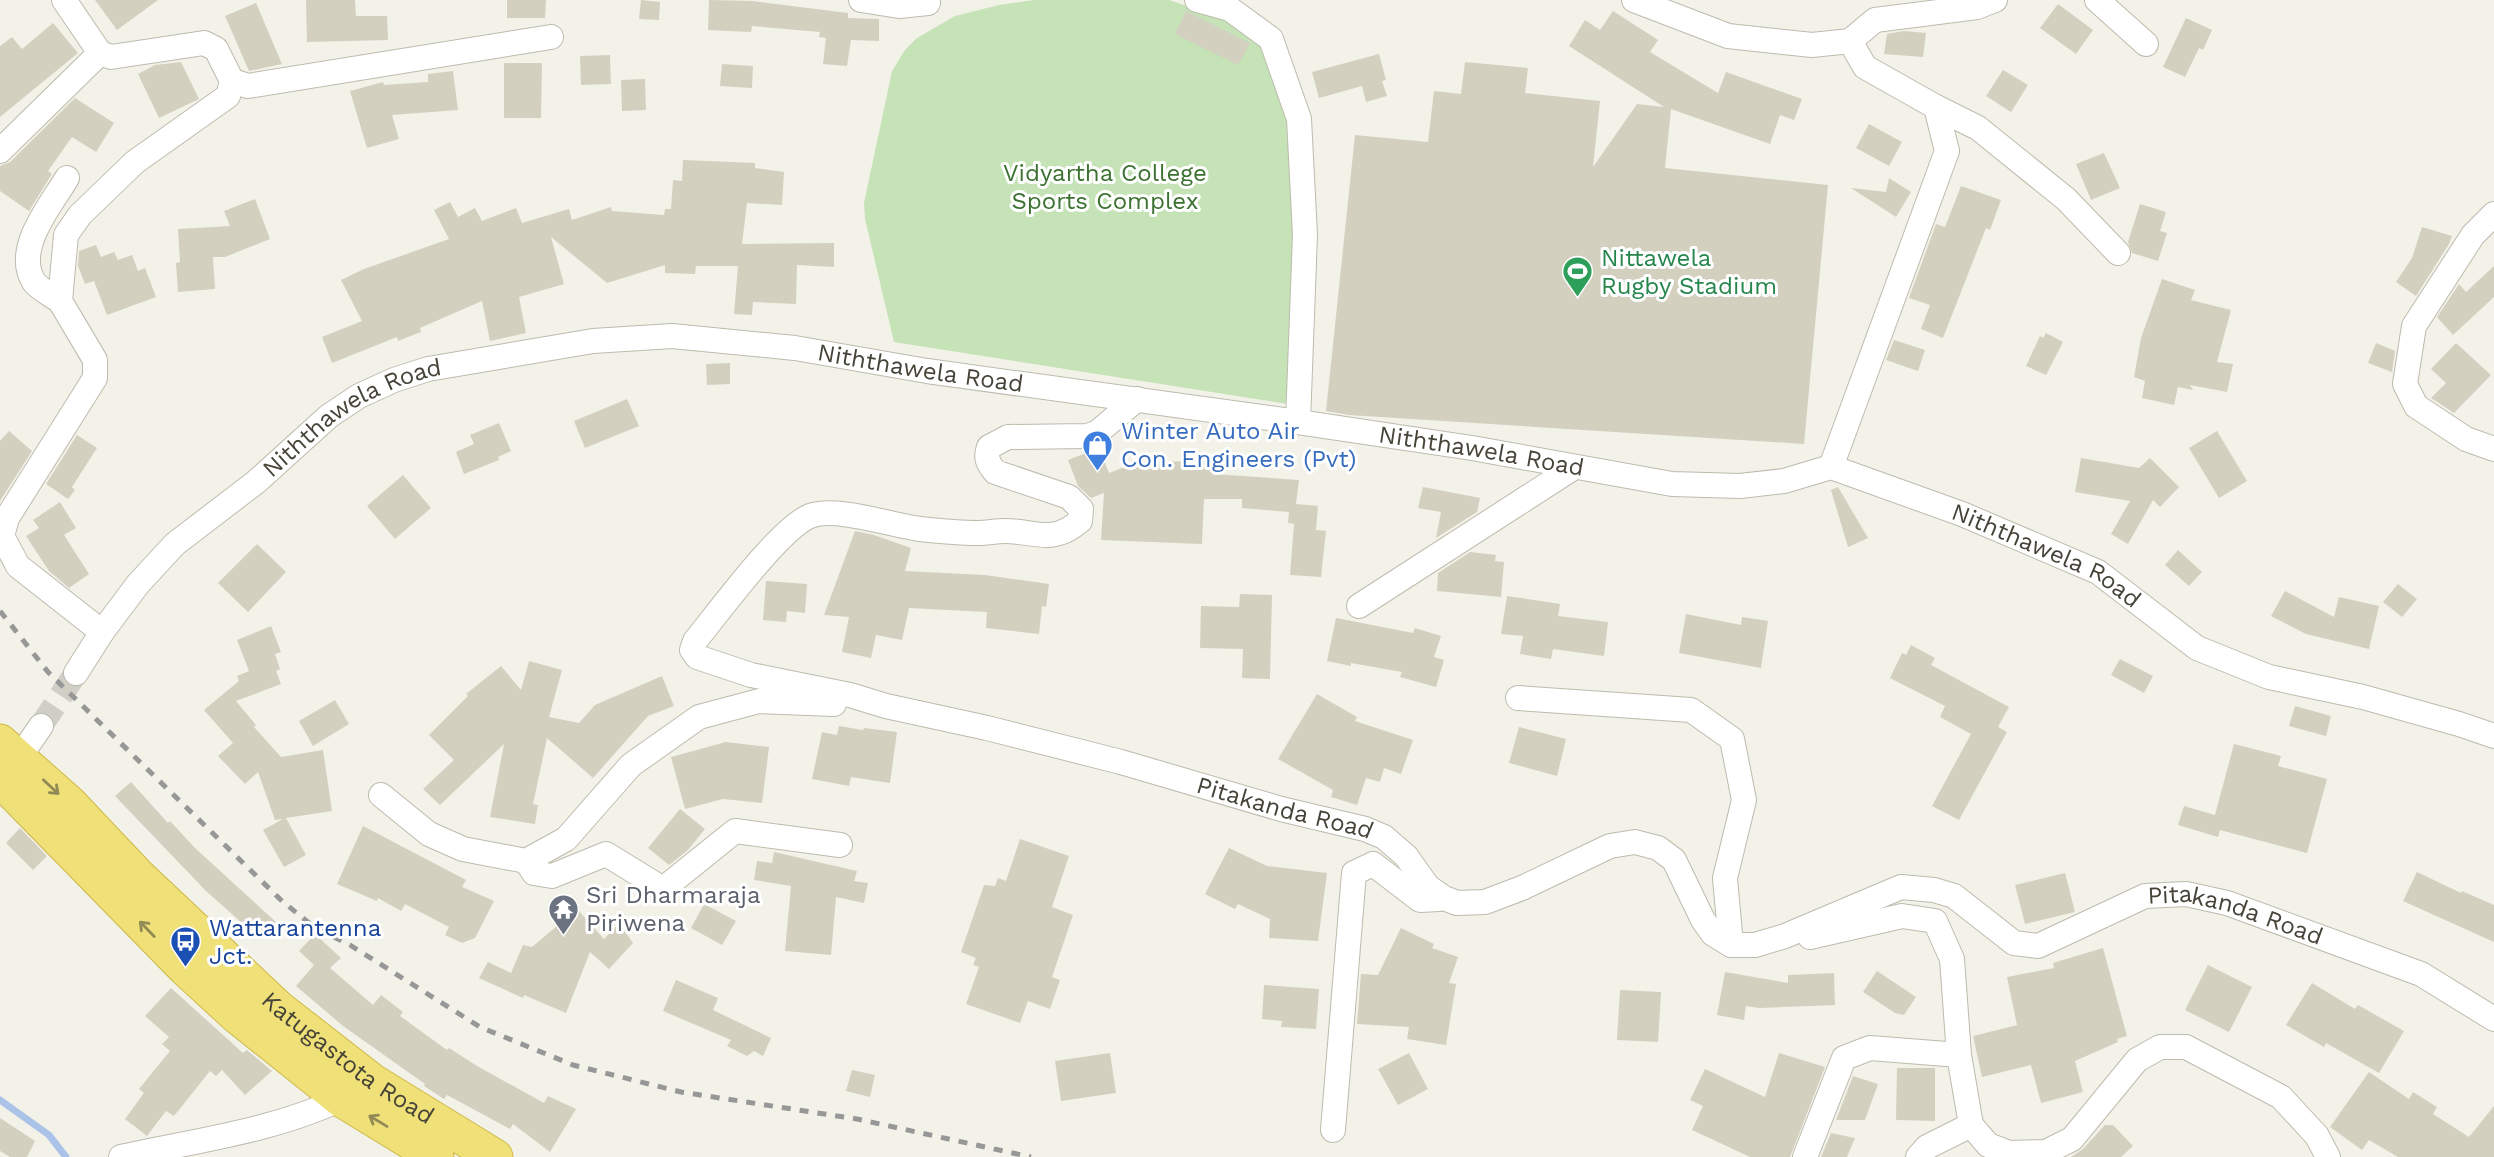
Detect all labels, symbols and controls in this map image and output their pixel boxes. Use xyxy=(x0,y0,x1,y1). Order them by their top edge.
park label: Vidyartha College Sports Complex xyxy=(1003,159,1207,215)
place label: Nittawela Rugby Stadium xyxy=(1601,244,1777,300)
sports icon: Nittawela Rugby Stadium xyxy=(1561,255,1595,299)
street label: Niththawela Road xyxy=(816,338,1025,398)
street label: Niththawela Road xyxy=(257,353,443,483)
place label: Winter Auto Air Con. Engineers (Pvt) xyxy=(1121,417,1356,473)
street label: Niththawela Road xyxy=(1377,420,1586,482)
shop icon: Winter Auto Air Con. Engineers (Pvt) xyxy=(1081,428,1115,472)
street label: Niththawela Road xyxy=(1948,497,2146,614)
street label: Pitakanda Road xyxy=(1193,771,1378,845)
one-way arrow xyxy=(42,779,60,795)
street label: Pitakanda Road xyxy=(2147,880,2327,951)
place label: Sri Dharmaraja Piriwena xyxy=(586,881,761,937)
temple icon: Sri Dharmaraja Piriwena xyxy=(546,892,580,936)
place label: Wattarantenna Jct. xyxy=(209,914,381,970)
one-way arrow xyxy=(139,921,156,938)
bus stop icon: Wattarantenna Jct. xyxy=(169,925,203,969)
street label: Katugastota Road xyxy=(256,986,439,1130)
one-way arrow xyxy=(368,1114,388,1128)

